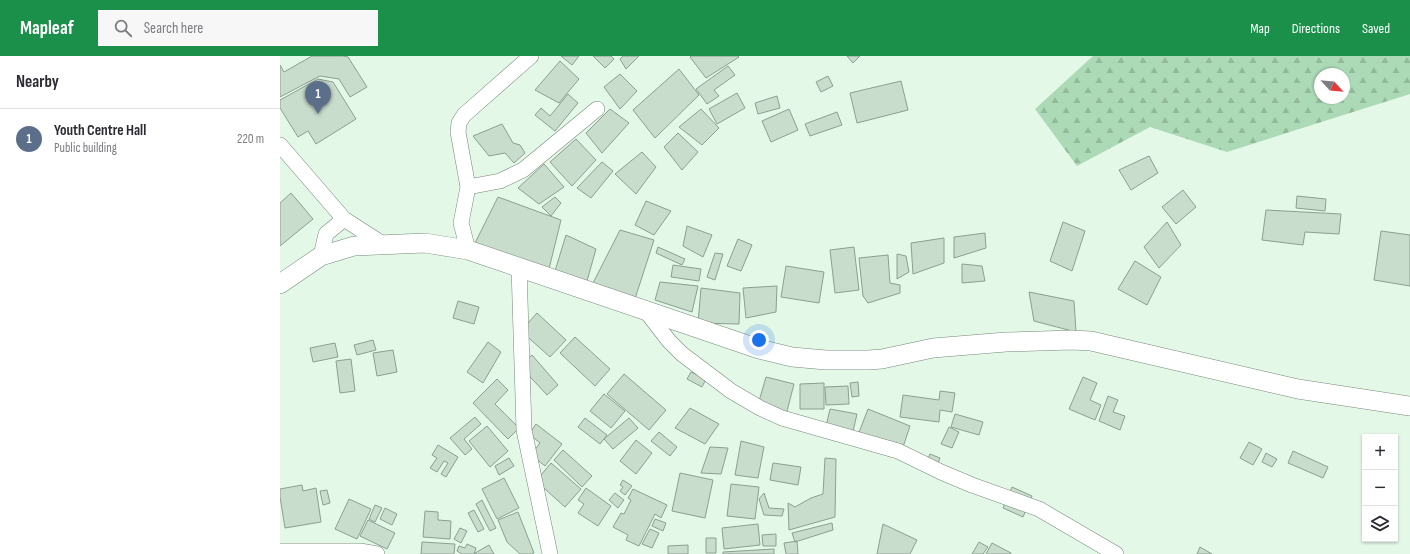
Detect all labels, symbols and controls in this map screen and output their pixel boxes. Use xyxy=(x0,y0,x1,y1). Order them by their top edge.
search box xyxy=(98,10,378,46)
text: Mapleaf xyxy=(20,17,74,40)
icon: search xyxy=(112,17,134,39)
text: Search here xyxy=(144,19,203,38)
text: Map xyxy=(1250,20,1270,37)
text: Directions xyxy=(1292,20,1340,37)
text: Saved xyxy=(1362,20,1390,37)
north arrow xyxy=(1314,68,1350,104)
text: Nearby xyxy=(16,72,59,92)
pin: 1 xyxy=(305,81,331,114)
text: Youth Centre Hall xyxy=(54,121,146,140)
text: 1 xyxy=(26,131,32,147)
text: 220 m xyxy=(237,131,264,147)
text: Public building xyxy=(54,140,117,156)
your location xyxy=(749,330,769,350)
map controls xyxy=(1362,434,1398,542)
button: + xyxy=(1362,434,1398,470)
button: − xyxy=(1362,470,1398,506)
button: layers xyxy=(1362,506,1398,542)

